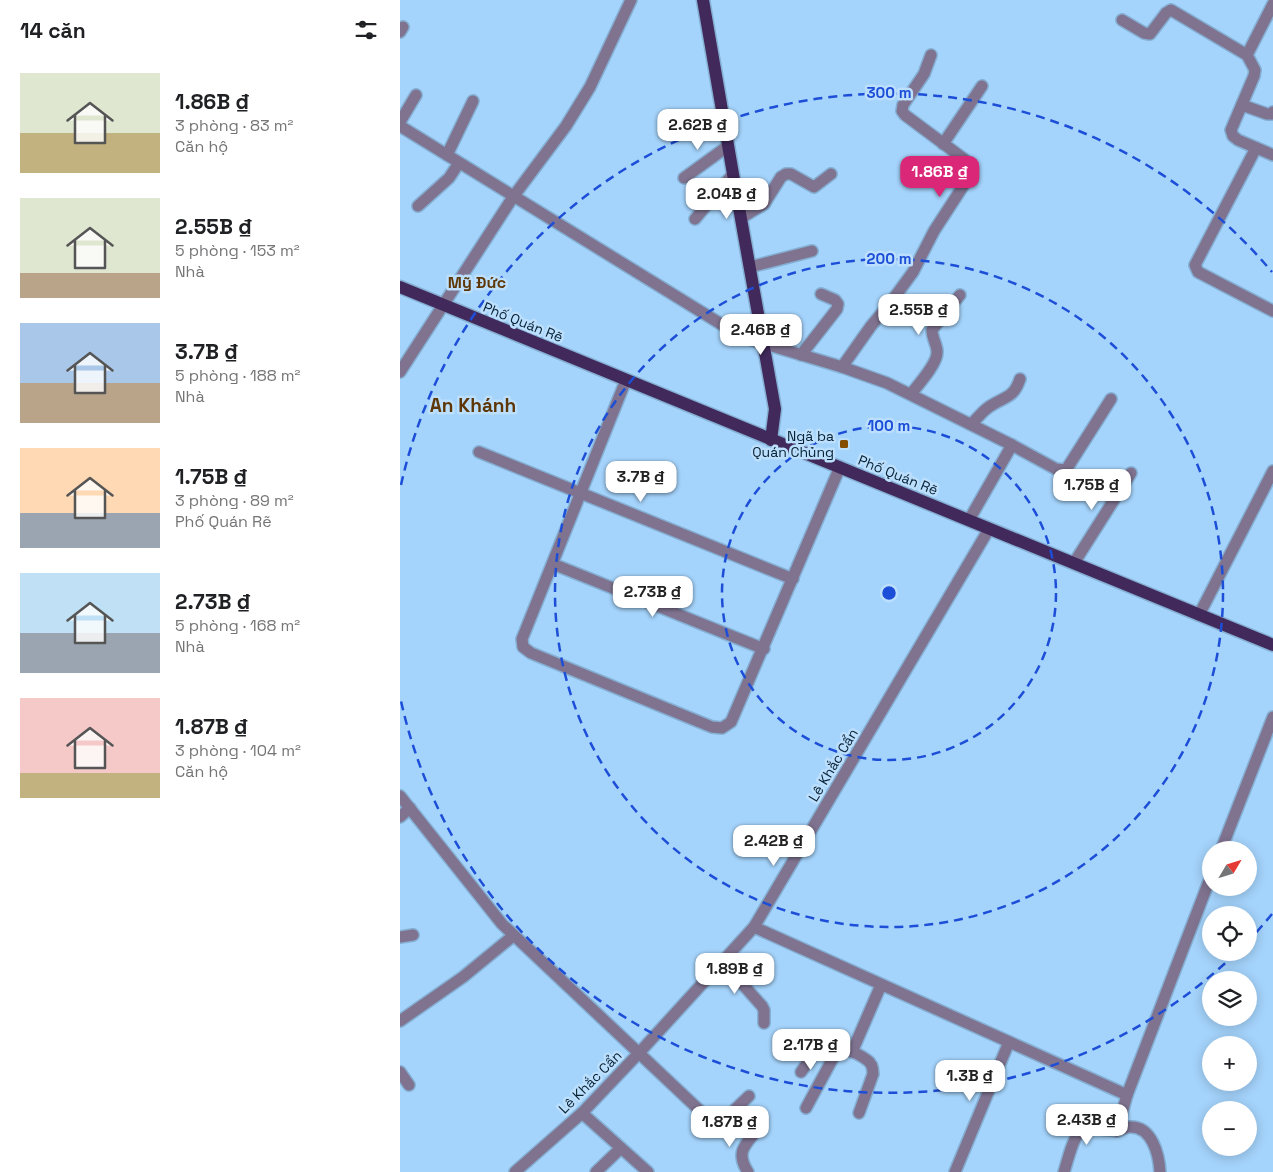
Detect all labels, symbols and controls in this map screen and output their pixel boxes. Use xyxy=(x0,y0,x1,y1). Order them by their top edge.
icon: filters xyxy=(352,16,380,44)
text: 14 căn xyxy=(20,17,86,44)
text: 300 m xyxy=(866,83,912,102)
text: 1.86B ₫ xyxy=(175,88,250,115)
icon: home xyxy=(60,93,120,153)
pin: 2.62B ₫ xyxy=(652,108,744,151)
text: 2.62B ₫ xyxy=(668,114,728,135)
text: 3 phòng · 83 m² xyxy=(175,115,293,136)
text: Căn hộ xyxy=(175,136,228,157)
pin: 1.86B ₫ xyxy=(894,156,986,198)
text: 1.86B ₫ xyxy=(911,161,969,182)
pin: 2.04B ₫ xyxy=(681,178,773,220)
text: 2.04B ₫ xyxy=(697,183,757,204)
text: 2.55B ₫ xyxy=(175,213,253,240)
icon: home xyxy=(60,218,120,278)
text: 5 phòng · 153 m² xyxy=(175,240,300,261)
text: 200 m xyxy=(867,249,911,268)
text: Nhà xyxy=(175,261,205,282)
district label: Mỹ Đức xyxy=(448,272,506,293)
pin: 2.55B ₫ xyxy=(873,294,965,336)
street label: Phố Quán Rẽ xyxy=(480,298,566,346)
text: 2.55B ₫ xyxy=(889,299,949,320)
pin: 2.46B ₫ xyxy=(715,314,807,356)
text: 2.46B ₫ xyxy=(731,319,791,340)
text: 3.7B ₫ xyxy=(175,338,239,365)
icon: home xyxy=(60,343,120,403)
text: 5 phòng · 188 m² xyxy=(175,365,300,386)
text: Nhà xyxy=(175,386,205,407)
district label: An Khánh xyxy=(430,393,516,418)
text: 100 m xyxy=(868,416,910,435)
place label: Ngã ba Quán Chủng xyxy=(752,427,834,461)
marker: Ngã ba Quán Chủng xyxy=(838,438,850,450)
street label: Phố Quán Rẽ xyxy=(855,451,941,499)
pin: 3.7B ₫ xyxy=(600,460,682,503)
text: 1.75B ₫ xyxy=(175,463,248,490)
text: 3.7B ₫ xyxy=(617,466,665,487)
icon: home xyxy=(60,468,120,528)
pin: 1.75B ₫ xyxy=(1046,468,1138,511)
text: 1.75B ₫ xyxy=(1064,474,1120,495)
text: 3 phòng · 89 m² xyxy=(175,490,294,511)
text: Phố Quán Rẽ xyxy=(175,511,272,532)
pin: 2.73B ₫ xyxy=(607,576,699,618)
text: 2.73B ₫ xyxy=(624,581,682,602)
centre of rings xyxy=(880,584,898,602)
text: 2.73B ₫ xyxy=(175,588,251,615)
icon: home xyxy=(60,593,120,653)
text: 5 phòng · 168 m² xyxy=(175,615,300,636)
text: Nhà xyxy=(175,636,205,657)
text: 1.87B ₫ xyxy=(175,713,249,740)
icon: home xyxy=(60,718,120,778)
street label: Lê Khắc Cẩn xyxy=(804,725,862,805)
text: 3 phòng · 104 m² xyxy=(175,740,301,761)
text: Căn hộ xyxy=(175,761,228,782)
pin: 2.42B ₫ xyxy=(728,824,820,867)
text: 2.42B ₫ xyxy=(744,830,804,851)
north arrow xyxy=(1202,841,1258,896)
map controls xyxy=(1202,841,1257,1156)
button: locate xyxy=(1202,906,1257,961)
pin: 1.89B ₫ xyxy=(689,952,781,995)
text: 1.89B ₫ xyxy=(706,958,764,979)
button: layers xyxy=(1202,971,1257,1026)
pin: 2.17B ₫ xyxy=(765,1028,857,1071)
text: 2.17B ₫ xyxy=(783,1034,839,1055)
button: + xyxy=(1202,1036,1257,1091)
street label: Lê Khắc Cẩn xyxy=(555,1047,625,1117)
pin: 1.3B ₫ xyxy=(929,1060,1011,1102)
text: 1.3B ₫ xyxy=(946,1065,994,1086)
button: − xyxy=(1202,1101,1257,1156)
pin: 2.43B ₫ xyxy=(1041,1104,1133,1146)
pin: 1.87B ₫ xyxy=(684,1106,776,1148)
text: 2.43B ₫ xyxy=(1057,1109,1117,1130)
text: 1.87B ₫ xyxy=(702,1111,758,1132)

